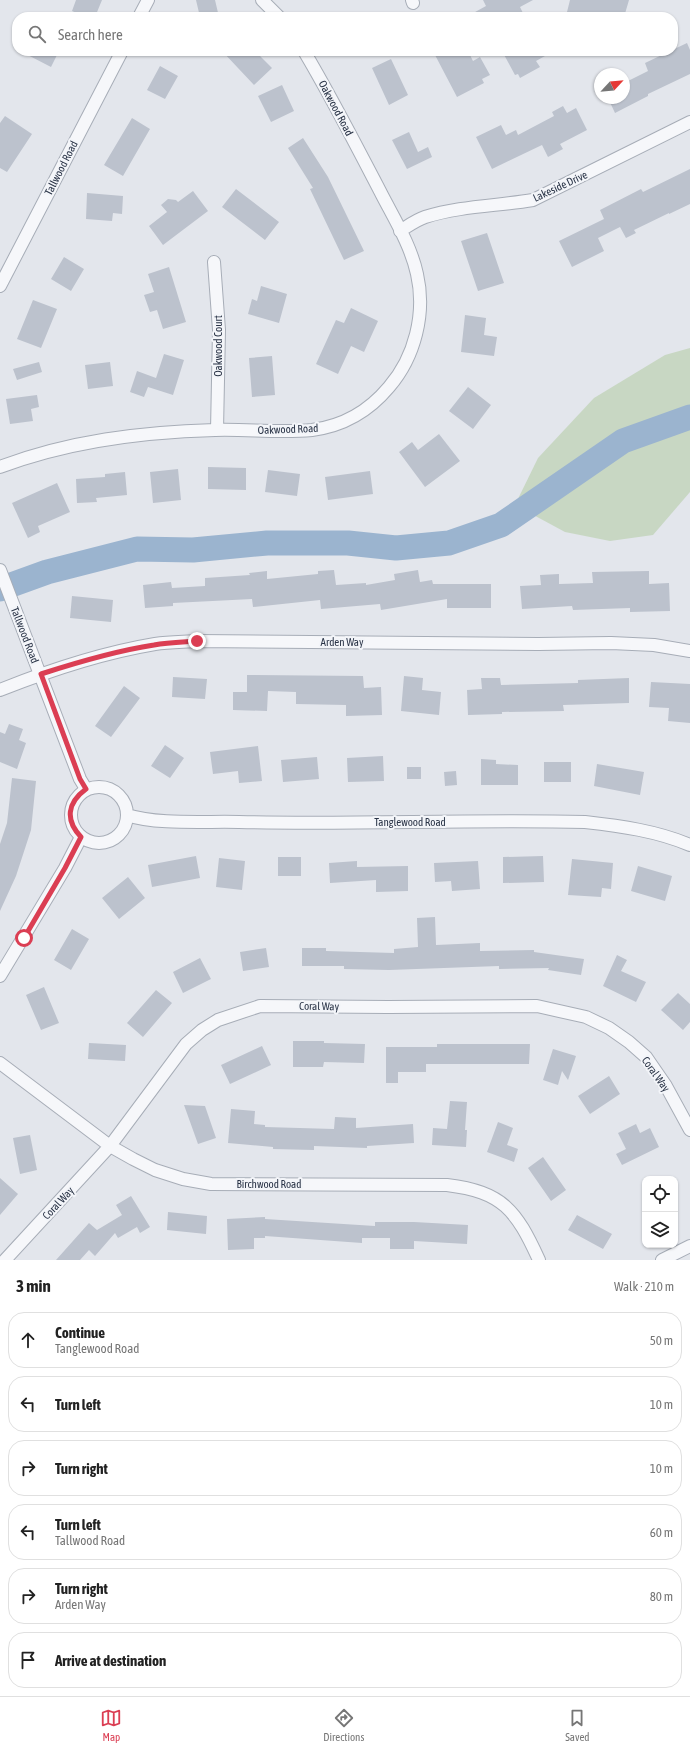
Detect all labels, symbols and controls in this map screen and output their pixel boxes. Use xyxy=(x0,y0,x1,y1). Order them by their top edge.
search box xyxy=(12,12,678,56)
icon: search xyxy=(26,23,48,45)
text: Search here xyxy=(58,26,123,43)
north arrow xyxy=(594,68,630,104)
street label: Oakwood Road xyxy=(316,78,356,138)
street label: Tallwood Road xyxy=(42,139,80,197)
street label: Lakeside Drive xyxy=(531,168,589,204)
street label: Oakwood Court xyxy=(212,315,224,377)
street label: Oakwood Road xyxy=(257,422,319,436)
street label: Tallwood Road xyxy=(9,605,41,665)
route end xyxy=(188,632,206,650)
street label: Arden Way xyxy=(321,636,364,648)
street label: Tanglewood Road xyxy=(374,816,446,828)
route start xyxy=(15,929,33,947)
street label: Coral Way xyxy=(299,1000,340,1012)
street label: Coral Way xyxy=(640,1054,673,1094)
map controls xyxy=(642,1176,678,1248)
button: locate xyxy=(642,1176,678,1212)
street label: Birchwood Road xyxy=(237,1178,301,1190)
street label: Coral Way xyxy=(40,1184,76,1222)
button: layers xyxy=(642,1212,678,1248)
text: 3 min xyxy=(16,1276,51,1296)
text: Walk · 210 m xyxy=(614,1279,674,1294)
text: Continue xyxy=(55,1324,105,1341)
icon: ahead xyxy=(17,1329,39,1351)
text: 50 m xyxy=(650,1333,673,1348)
text: Tanglewood Road xyxy=(55,1341,139,1356)
icon: left xyxy=(17,1393,39,1415)
text: Turn left xyxy=(55,1396,101,1413)
text: 10 m xyxy=(650,1397,673,1412)
icon: right xyxy=(17,1457,39,1479)
text: Turn right xyxy=(55,1460,108,1477)
text: 10 m xyxy=(650,1461,673,1476)
text: Turn left xyxy=(55,1516,101,1533)
icon: left xyxy=(17,1521,39,1543)
text: 60 m xyxy=(650,1525,673,1540)
text: Tallwood Road xyxy=(55,1533,125,1548)
text: Turn right xyxy=(55,1580,108,1597)
icon: right xyxy=(17,1585,39,1607)
text: 80 m xyxy=(650,1589,673,1604)
text: Arden Way xyxy=(55,1597,106,1612)
icon: arrive xyxy=(17,1649,39,1671)
text: Arrive at destination xyxy=(55,1652,166,1669)
tab: Map xyxy=(100,1707,122,1743)
tab: Directions xyxy=(323,1707,364,1743)
tab: Saved xyxy=(565,1707,590,1743)

